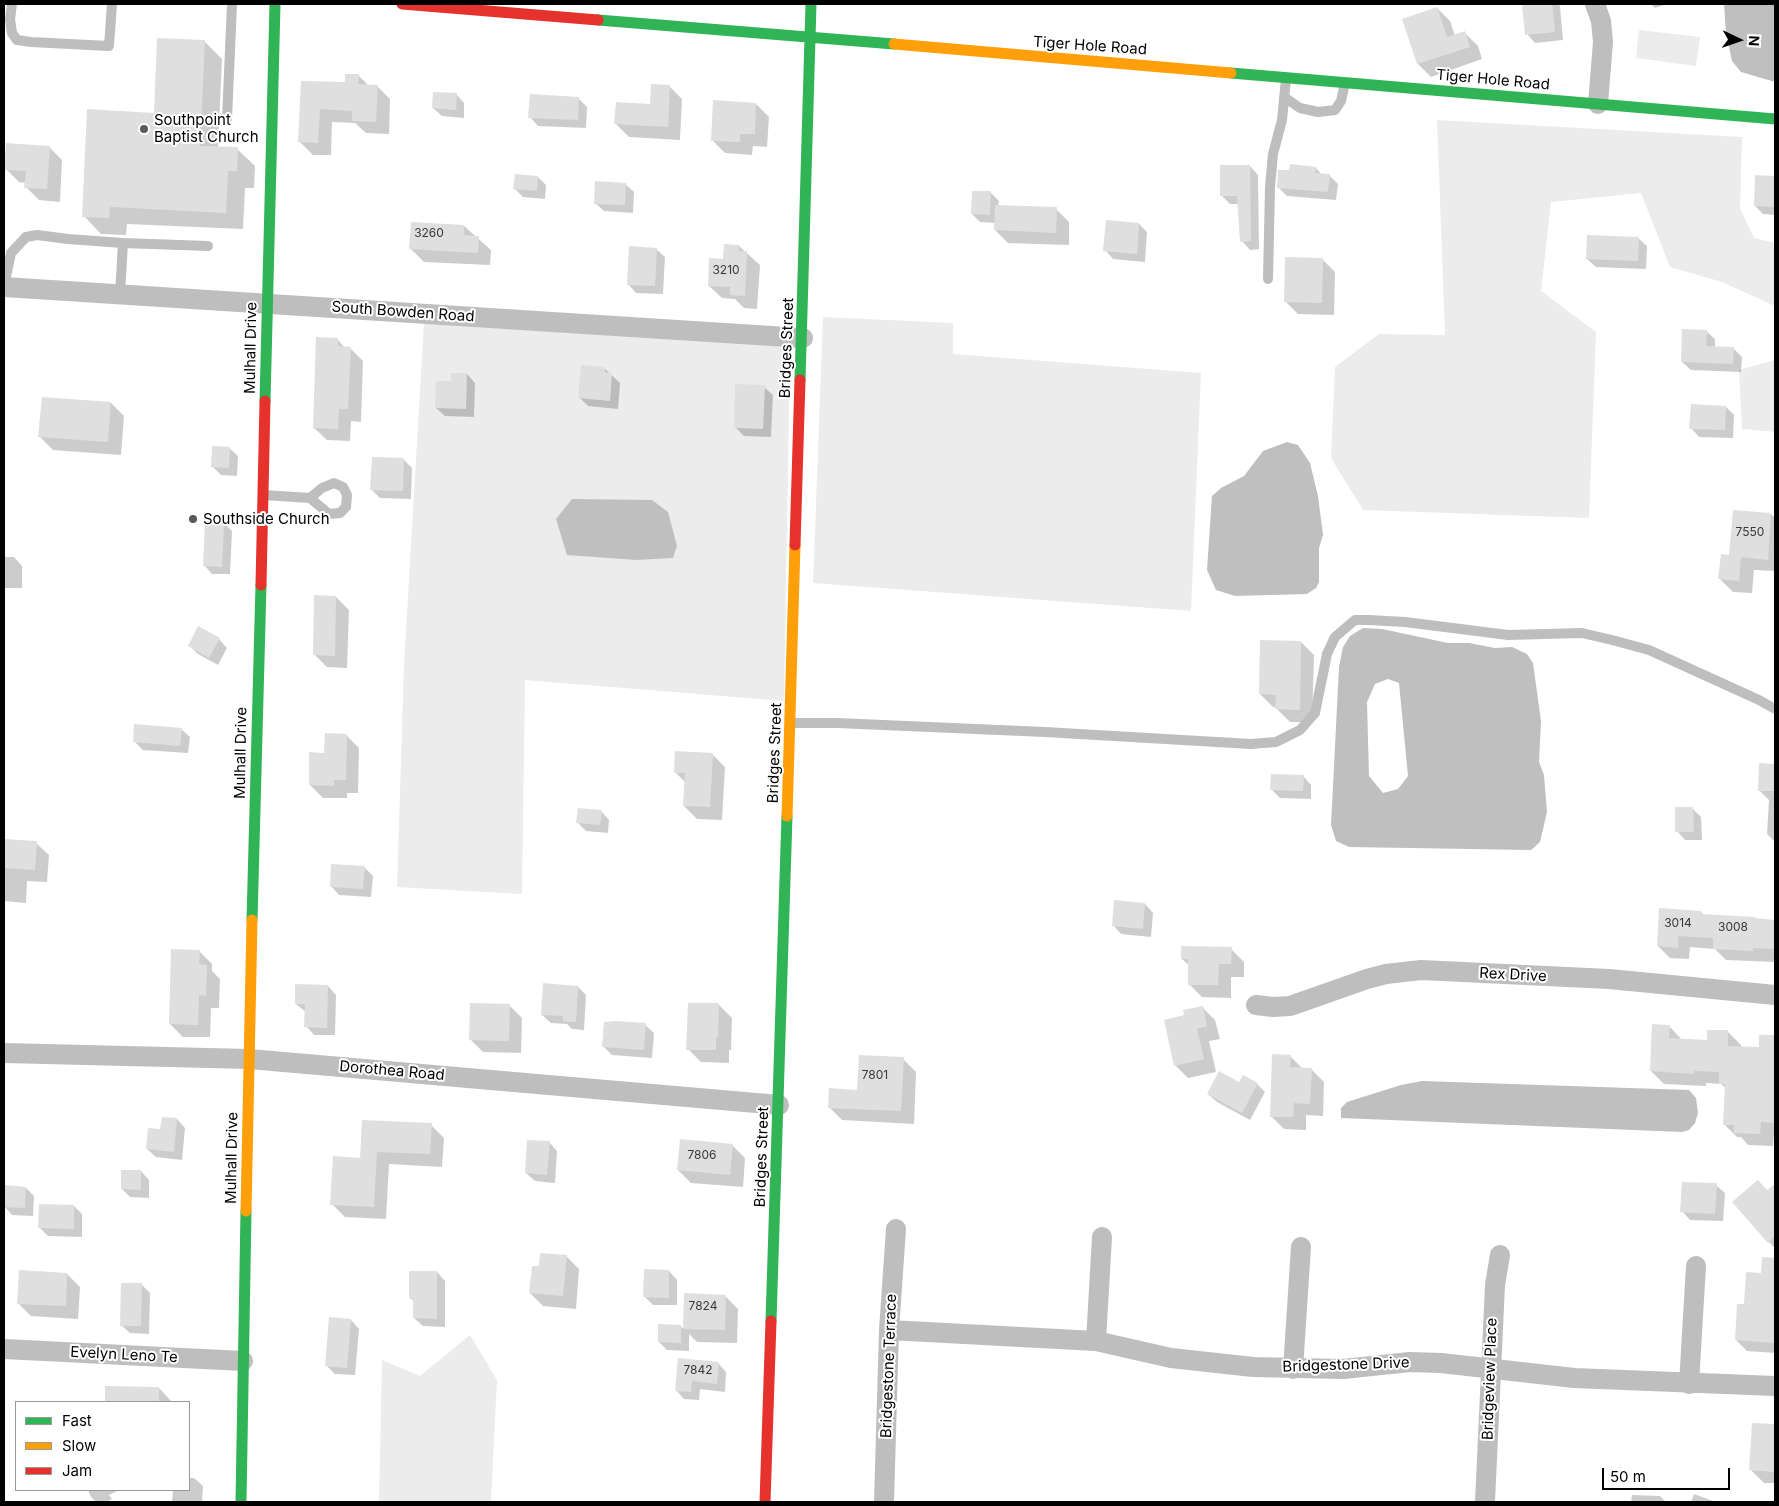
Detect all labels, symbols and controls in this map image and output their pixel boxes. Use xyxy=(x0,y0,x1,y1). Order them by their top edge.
north arrow xyxy=(1714,15,1764,65)
street label: Tiger Hole Road xyxy=(1032,33,1148,59)
text: N xyxy=(1746,35,1763,47)
street label: Tiger Hole Road xyxy=(1435,66,1551,94)
place label: Southpoint Baptist Church xyxy=(154,111,259,146)
marker: Southpoint Baptist Church xyxy=(138,123,150,135)
house number: 3260 xyxy=(414,226,444,240)
house number: 3210 xyxy=(712,263,740,277)
street label: Bridges Street xyxy=(776,297,798,399)
street label: South Bowden Road xyxy=(331,298,475,326)
street label: Mulhall Drive xyxy=(241,302,261,394)
place label: Southside Church xyxy=(203,510,329,528)
marker: Southside Church xyxy=(187,513,199,525)
house number: 7550 xyxy=(1736,525,1764,539)
street label: Bridges Street xyxy=(764,702,786,804)
street label: Mulhall Drive xyxy=(231,707,251,799)
house number: 3014 xyxy=(1664,916,1692,930)
house number: 3008 xyxy=(1718,920,1748,934)
street label: Rex Drive xyxy=(1479,964,1547,986)
street label: Dorothea Road xyxy=(339,1057,445,1085)
house number: 7801 xyxy=(862,1068,888,1082)
street label: Bridges Street xyxy=(751,1106,773,1208)
street label: Mulhall Drive xyxy=(222,1112,242,1204)
house number: 7806 xyxy=(687,1148,717,1162)
street label: Bridgestone Terrace xyxy=(877,1293,901,1439)
house number: 7824 xyxy=(689,1299,717,1313)
street label: Bridgeview Place xyxy=(1479,1318,1501,1440)
street label: Evelyn Leno Te xyxy=(70,1343,178,1367)
street label: Bridgestone Drive xyxy=(1282,1354,1410,1376)
house number: 7842 xyxy=(683,1363,713,1377)
legend xyxy=(15,1401,190,1491)
text: Fast xyxy=(62,1411,92,1430)
text: Slow xyxy=(62,1436,96,1455)
scale bar xyxy=(1604,1458,1732,1490)
text: Jam xyxy=(62,1461,92,1480)
text: 50 m xyxy=(1610,1467,1646,1486)

